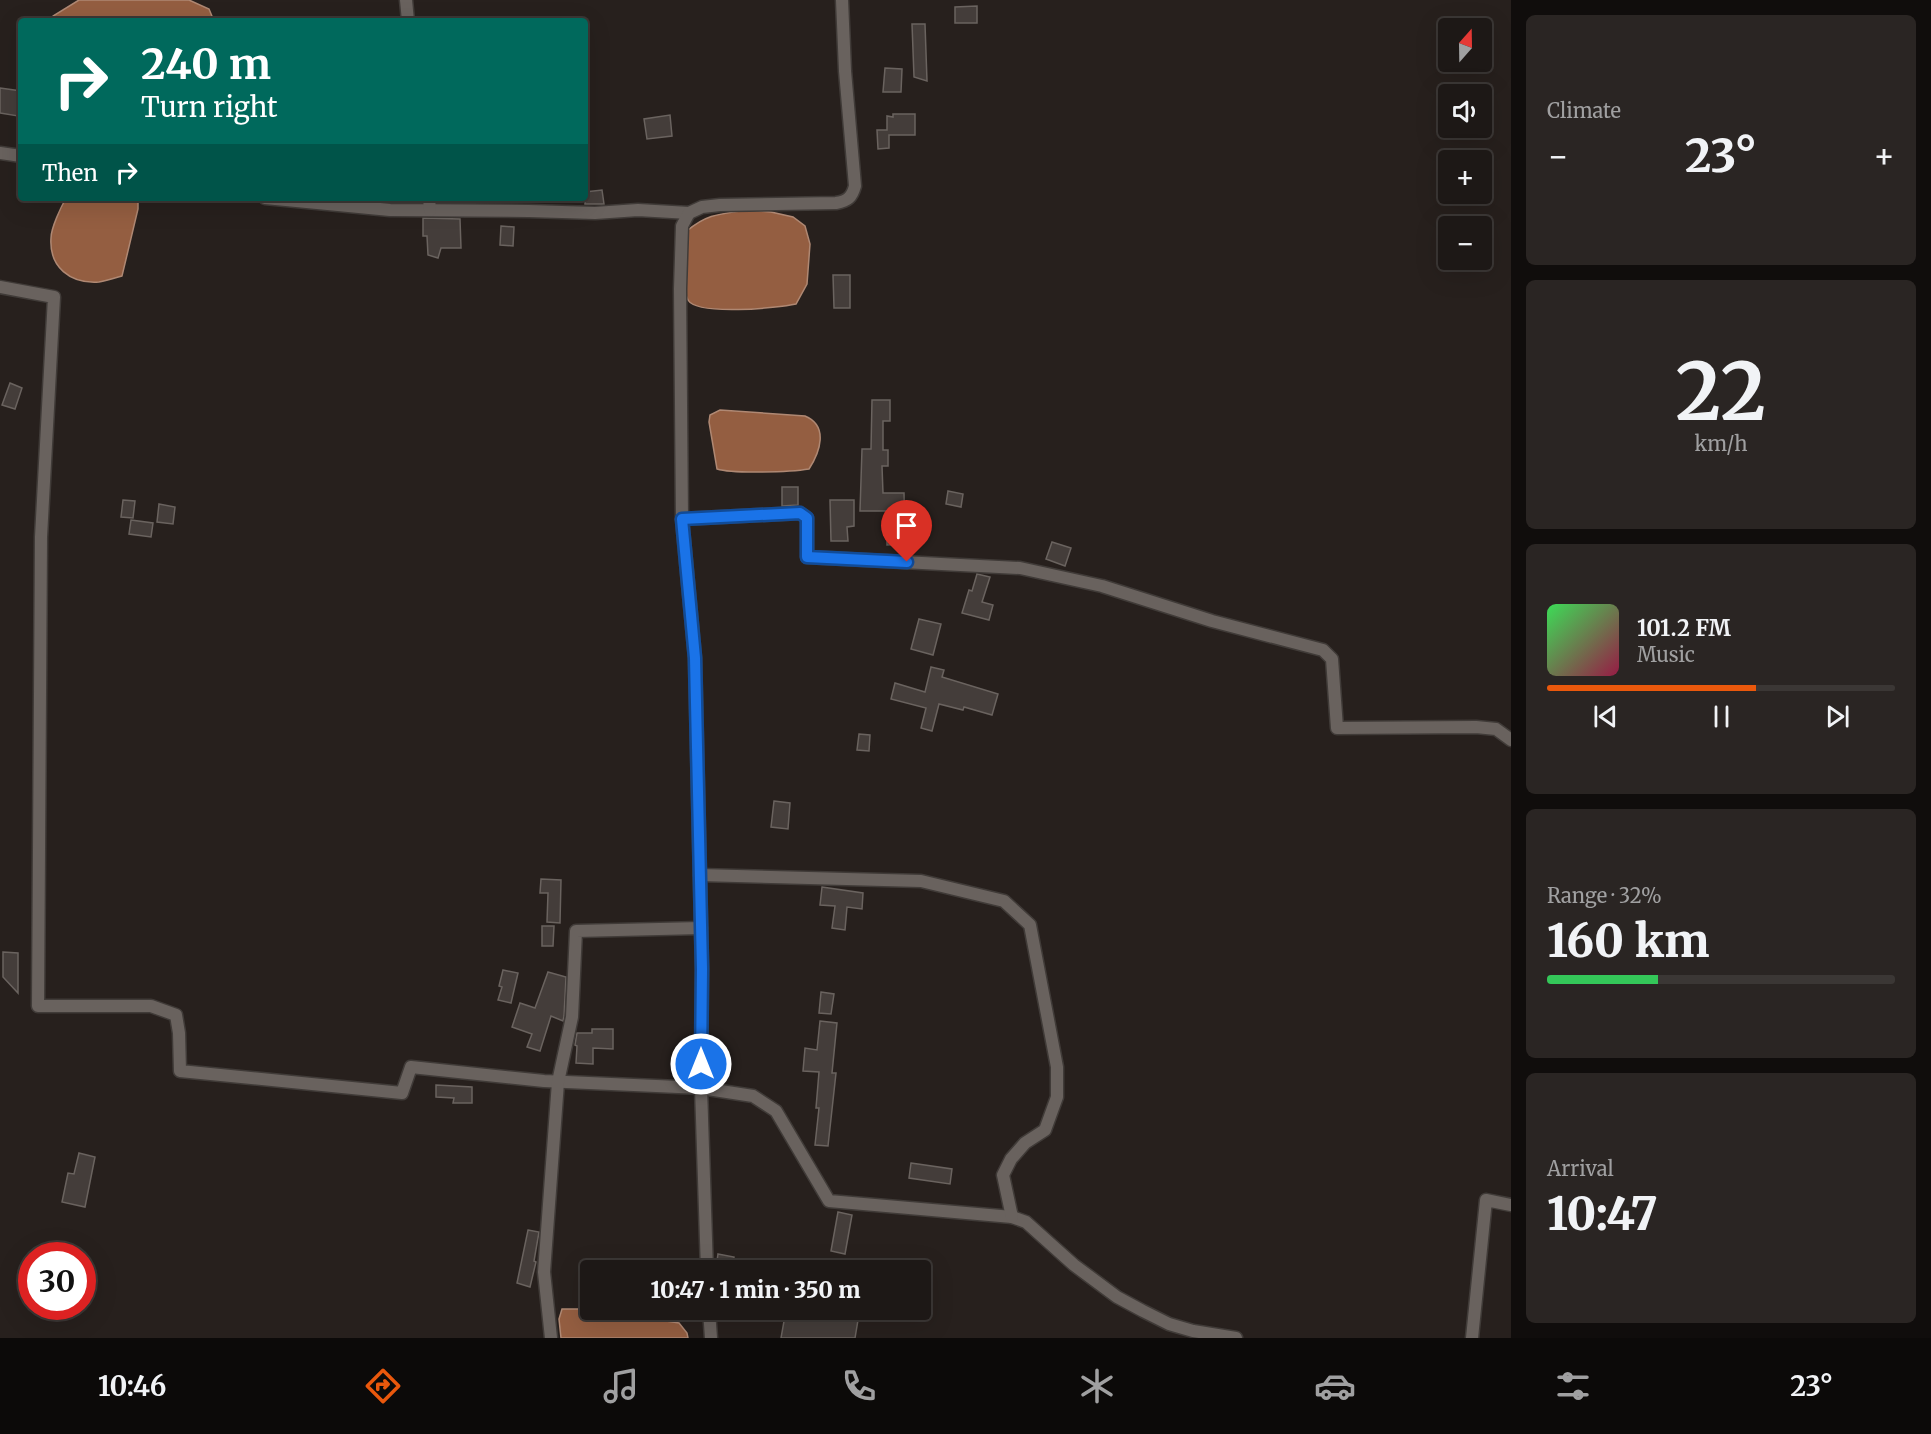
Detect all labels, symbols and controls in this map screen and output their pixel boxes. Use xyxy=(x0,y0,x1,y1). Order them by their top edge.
north arrow xyxy=(1438,18,1492,72)
map controls xyxy=(1438,18,1492,270)
text: 240 m xyxy=(141,38,271,90)
icon: right xyxy=(42,42,120,120)
button: sound xyxy=(1438,84,1492,138)
text: Turn right xyxy=(141,90,278,124)
text: Climate xyxy=(1547,98,1621,123)
text: 23° xyxy=(1685,128,1757,184)
text: − xyxy=(1547,136,1569,177)
text: + xyxy=(1873,136,1895,177)
button: + xyxy=(1438,150,1492,204)
icon: right xyxy=(110,156,143,189)
text: Then xyxy=(42,159,98,187)
button: − xyxy=(1438,216,1492,270)
text: 22 xyxy=(1676,343,1766,441)
text: km/h xyxy=(1695,431,1747,456)
pin xyxy=(881,500,932,562)
icon: arrive xyxy=(890,509,923,542)
text: 101.2 FM xyxy=(1637,614,1731,642)
text: Music xyxy=(1637,642,1695,667)
icon: previous xyxy=(1589,700,1622,733)
icon: pause xyxy=(1705,700,1738,733)
icon: next xyxy=(1821,700,1854,733)
text: Range · 32% xyxy=(1547,883,1662,908)
text: 160 km xyxy=(1547,913,1710,969)
position arrow xyxy=(669,1032,733,1096)
text: Arrival xyxy=(1547,1156,1614,1181)
text: 10:47 xyxy=(1547,1186,1658,1242)
speed limit sign: 30 xyxy=(18,1242,96,1320)
text: 10:47 · 1 min · 350 m xyxy=(651,1276,860,1304)
icon: directions xyxy=(362,1365,404,1407)
icon: music xyxy=(600,1365,642,1407)
icon: phone xyxy=(838,1365,880,1407)
icon: climate xyxy=(1076,1365,1118,1407)
icon: car xyxy=(1314,1365,1356,1407)
icon: filters xyxy=(1552,1365,1594,1407)
text: 10:46 xyxy=(98,1369,166,1403)
text: 23° xyxy=(1790,1369,1833,1403)

